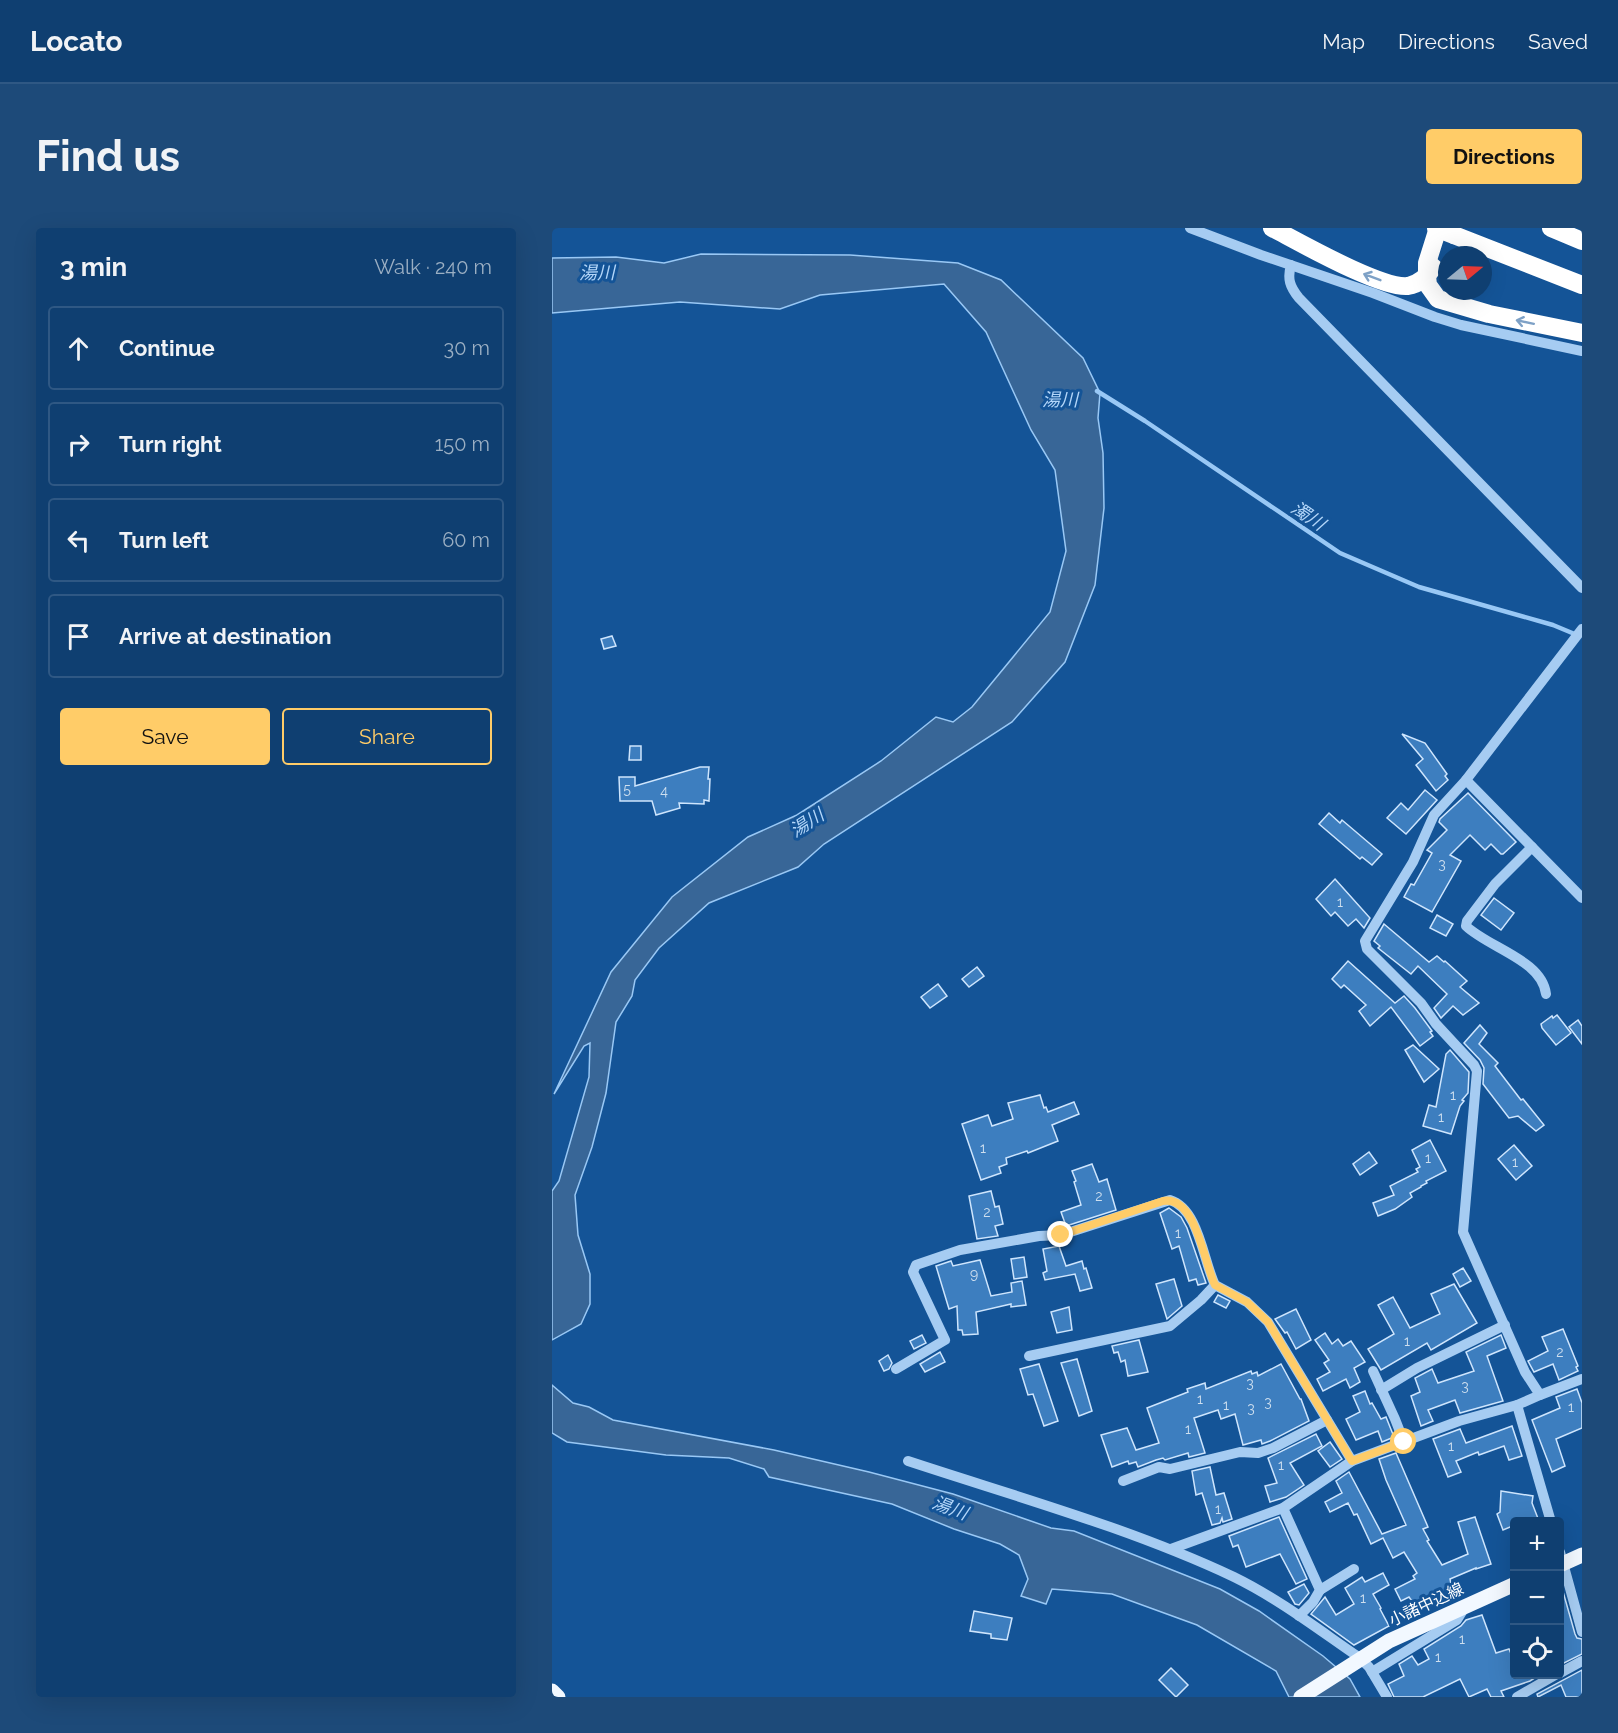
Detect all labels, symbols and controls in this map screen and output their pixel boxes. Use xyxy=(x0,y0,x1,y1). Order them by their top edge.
text: Locato xyxy=(30,25,122,58)
text: Map xyxy=(1322,29,1365,54)
text: Directions xyxy=(1398,29,1495,54)
text: Saved xyxy=(1528,29,1588,54)
button: Directions xyxy=(1426,129,1582,184)
text: Find us xyxy=(36,132,180,181)
north arrow xyxy=(1438,246,1492,300)
text: 3 min xyxy=(60,252,127,282)
text: Walk · 240 m xyxy=(374,255,492,279)
water label: 湯川 xyxy=(579,262,617,283)
one-way arrow xyxy=(1364,270,1382,281)
one-way arrow xyxy=(1515,316,1535,327)
icon: ahead xyxy=(62,332,95,365)
text: Continue xyxy=(119,335,215,361)
text: 30 m xyxy=(444,336,490,360)
water label: 湯川 xyxy=(1042,389,1080,410)
icon: right xyxy=(62,428,95,461)
text: Turn right xyxy=(119,431,222,457)
text: 150 m xyxy=(435,432,490,456)
water label: 濁川 xyxy=(1287,497,1331,535)
icon: left xyxy=(62,524,95,557)
text: Turn left xyxy=(119,527,209,553)
text: 60 m xyxy=(442,528,490,552)
icon: arrive xyxy=(62,620,95,653)
text: Arrive at destination xyxy=(119,623,332,649)
button: Save xyxy=(60,708,270,765)
button: Share xyxy=(282,708,492,765)
house number: 5 xyxy=(623,781,631,797)
house number: 4 xyxy=(660,783,668,799)
water label: 湯川 xyxy=(786,803,829,841)
house number: 3 xyxy=(1438,856,1446,872)
house number: 1 xyxy=(1337,894,1343,910)
house number: 1 xyxy=(1450,1087,1456,1103)
house number: 1 xyxy=(1438,1109,1444,1125)
house number: 1 xyxy=(980,1140,986,1156)
house number: 1 xyxy=(1425,1150,1431,1166)
house number: 1 xyxy=(1512,1154,1518,1170)
house number: 2 xyxy=(1095,1188,1103,1204)
house number: 2 xyxy=(983,1204,991,1220)
route end xyxy=(1047,1221,1073,1247)
house number: 1 xyxy=(1175,1225,1181,1241)
house number: 9 xyxy=(970,1266,978,1282)
house number: 1 xyxy=(1404,1333,1410,1349)
house number: 2 xyxy=(1556,1344,1564,1360)
house number: 3 xyxy=(1246,1375,1254,1391)
house number: 3 xyxy=(1461,1378,1469,1394)
house number: 1 xyxy=(1197,1391,1203,1407)
house number: 3 xyxy=(1264,1394,1272,1410)
house number: 1 xyxy=(1223,1397,1229,1413)
house number: 1 xyxy=(1568,1399,1574,1415)
house number: 3 xyxy=(1247,1400,1255,1416)
house number: 1 xyxy=(1185,1421,1191,1437)
route start xyxy=(1390,1428,1416,1454)
house number: 1 xyxy=(1448,1438,1454,1454)
house number: 1 xyxy=(1278,1457,1284,1473)
water label: 湯川 xyxy=(930,1492,973,1524)
house number: 1 xyxy=(1215,1501,1221,1517)
map controls xyxy=(1510,1517,1564,1679)
button: + xyxy=(1510,1517,1564,1571)
button: − xyxy=(1510,1571,1564,1625)
street label: 小諸中込線 xyxy=(1386,1579,1466,1630)
house number: 1 xyxy=(1360,1590,1366,1606)
button: locate xyxy=(1510,1625,1564,1679)
house number: 1 xyxy=(1459,1631,1465,1647)
house number: 1 xyxy=(1435,1649,1441,1665)

